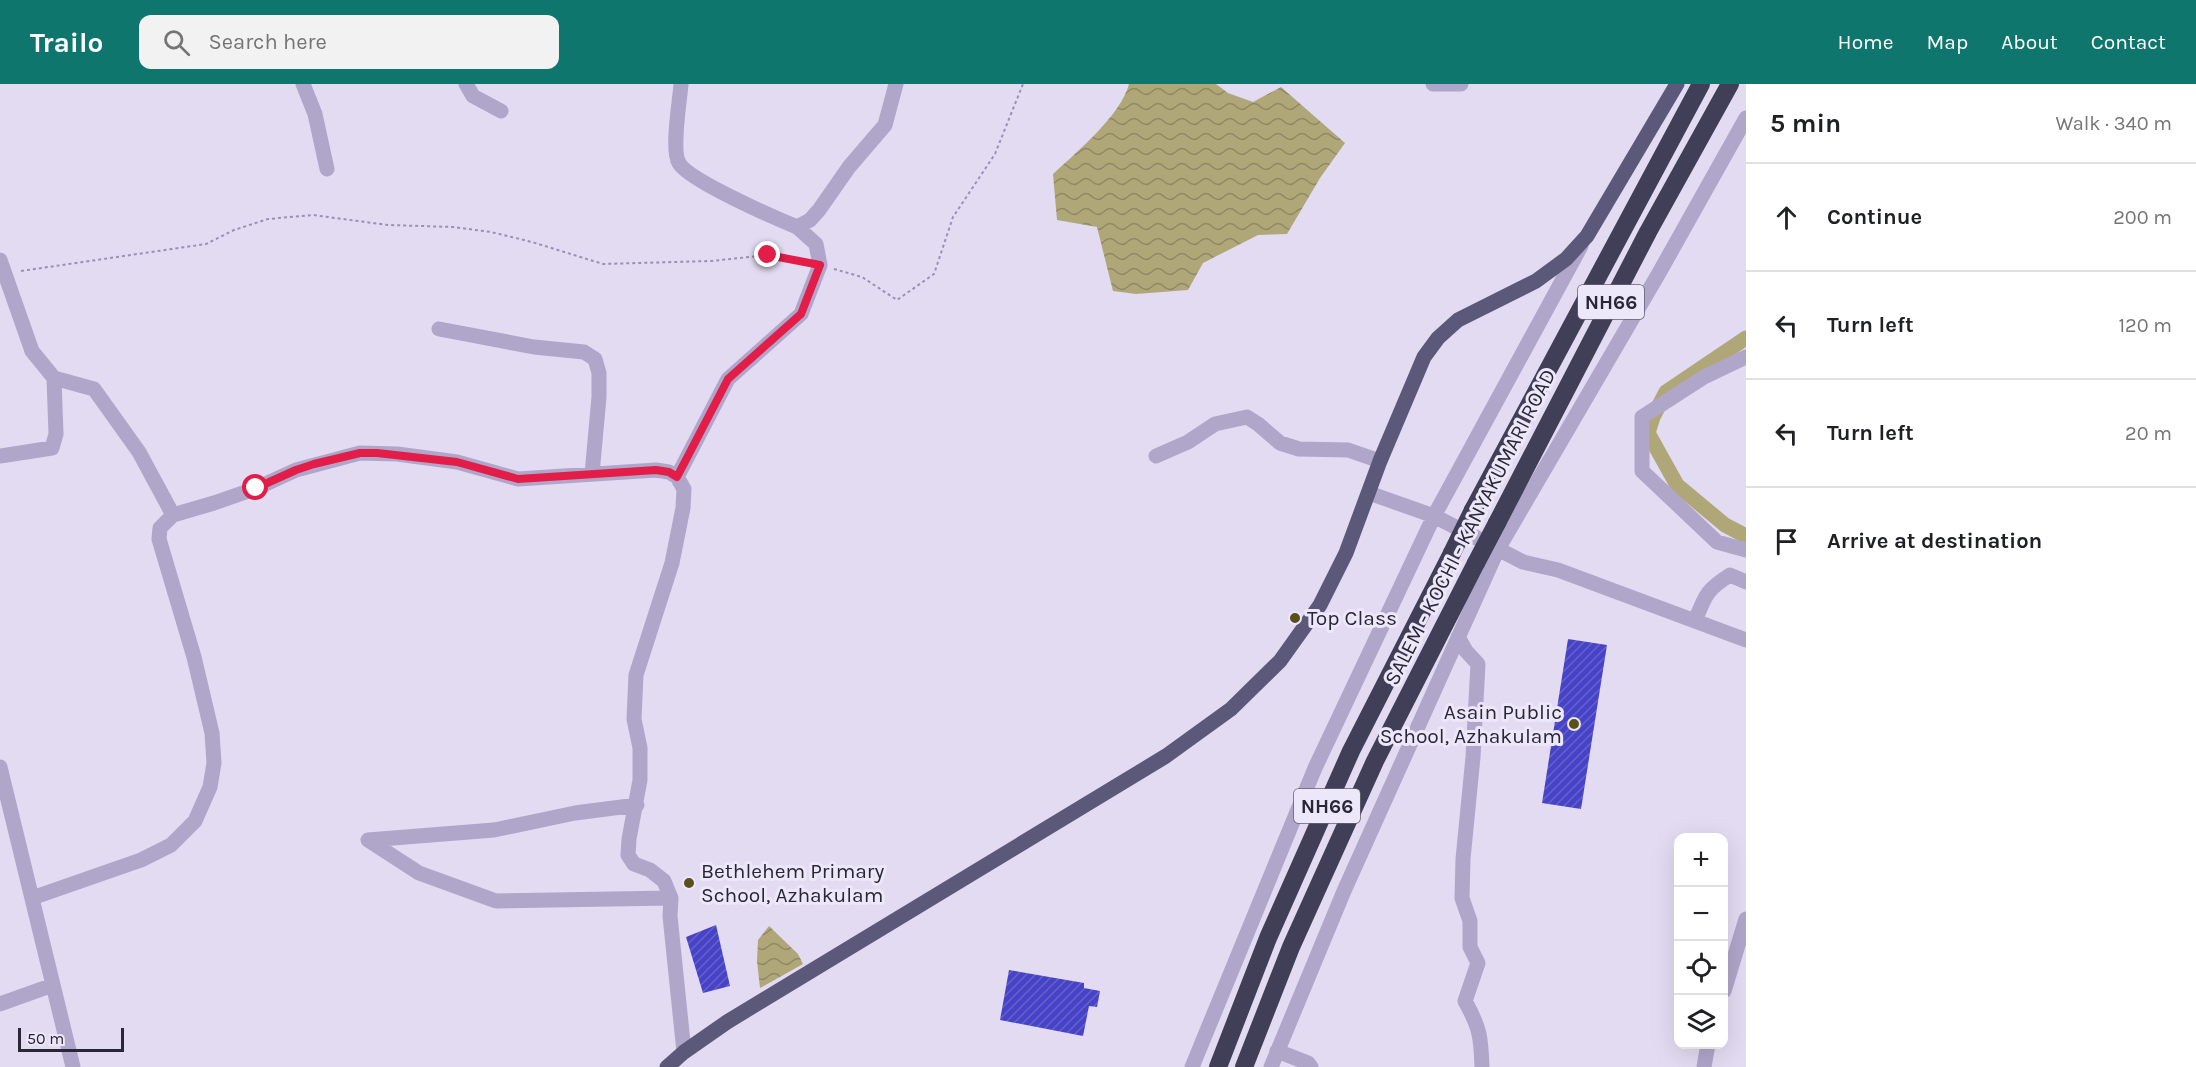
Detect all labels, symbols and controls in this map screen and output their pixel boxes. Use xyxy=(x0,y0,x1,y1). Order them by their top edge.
search box xyxy=(139,15,559,69)
text: Trailo xyxy=(30,26,103,59)
icon: search xyxy=(160,26,193,59)
text: Search here xyxy=(208,29,327,55)
text: Home xyxy=(1838,30,1894,54)
text: Map xyxy=(1927,30,1968,54)
text: About xyxy=(2001,30,2058,54)
text: Contact xyxy=(2091,30,2166,54)
text: 5 min xyxy=(1770,108,1841,139)
text: Walk · 340 m xyxy=(2056,112,2172,135)
icon: ahead xyxy=(1770,201,1803,234)
text: Continue xyxy=(1827,204,1922,230)
text: 200 m xyxy=(2113,206,2172,229)
route end xyxy=(754,241,780,267)
road number: NH66 xyxy=(1578,285,1644,319)
icon: left xyxy=(1770,309,1803,342)
text: Turn left xyxy=(1827,312,1914,338)
text: 120 m xyxy=(2118,314,2172,337)
street label: SALEM - KOCHI - KANYAKUMARI ROAD xyxy=(1380,365,1560,689)
icon: left xyxy=(1770,417,1803,450)
text: Turn left xyxy=(1827,420,1914,446)
text: 20 m xyxy=(2125,422,2172,445)
route start xyxy=(242,474,268,500)
icon: arrive xyxy=(1770,525,1803,558)
text: Arrive at destination xyxy=(1827,528,2042,554)
place label: Top Class xyxy=(1307,606,1397,630)
marker: Top Class xyxy=(1288,611,1302,625)
place label: Asain Public School, Azhakulam xyxy=(1380,700,1562,748)
marker: Asain Public School, Azhakulam xyxy=(1567,717,1581,731)
road number: NH66 xyxy=(1294,789,1360,823)
map controls xyxy=(1674,833,1728,1049)
button: + xyxy=(1674,833,1728,887)
place label: Bethlehem Primary School, Azhakulam xyxy=(701,859,884,907)
marker: Bethlehem Primary School, Azhakulam xyxy=(682,876,696,890)
button: − xyxy=(1674,887,1728,941)
button: locate xyxy=(1674,941,1728,995)
button: layers xyxy=(1674,995,1728,1049)
scale bar xyxy=(18,1025,124,1052)
text: 50 m xyxy=(27,1029,64,1048)

